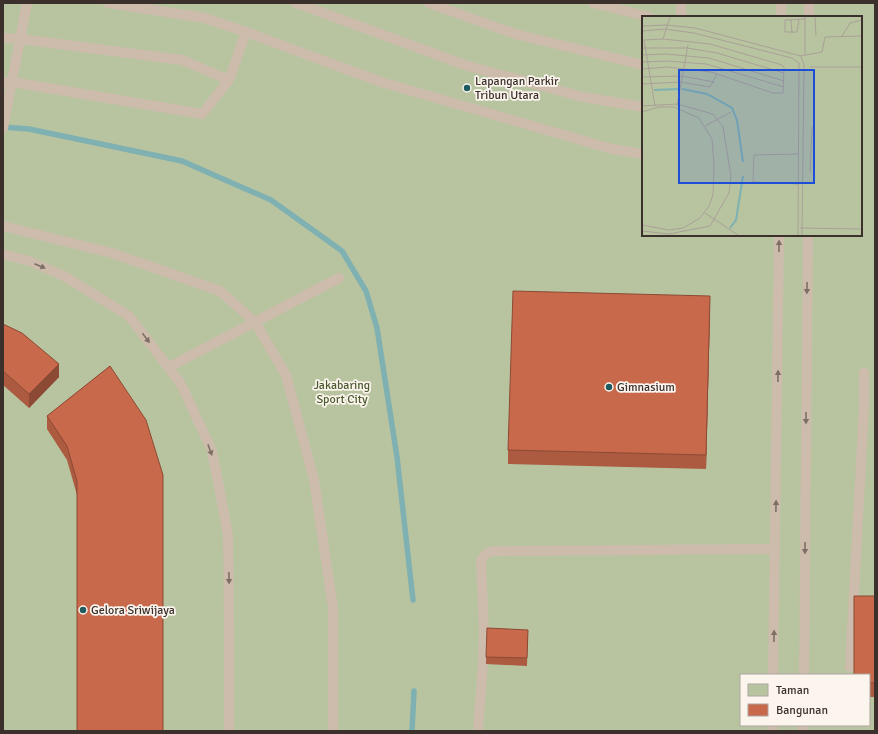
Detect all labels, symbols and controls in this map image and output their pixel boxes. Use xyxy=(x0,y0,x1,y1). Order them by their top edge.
inset map xyxy=(642,16,862,236)
place label: Lapangan Parkir Tribun Utara xyxy=(475,74,559,103)
marker: Lapangan Parkir Tribun Utara xyxy=(462,83,472,93)
one-way arrow xyxy=(776,239,782,252)
one-way arrow xyxy=(35,263,47,269)
one-way arrow xyxy=(804,282,810,295)
one-way arrow xyxy=(142,332,150,343)
one-way arrow xyxy=(774,370,781,382)
park label: Jakabaring Sport City xyxy=(314,378,370,407)
place label: Gimnasium xyxy=(617,380,675,395)
marker: Gimnasium xyxy=(604,382,614,392)
one-way arrow xyxy=(803,412,809,425)
one-way arrow xyxy=(208,444,214,456)
one-way arrow xyxy=(773,499,779,512)
one-way arrow xyxy=(802,542,808,555)
one-way arrow xyxy=(225,572,232,584)
place label: Gelora Sriwijaya xyxy=(91,603,175,618)
marker: Gelora Sriwijaya xyxy=(78,605,88,615)
one-way arrow xyxy=(771,629,777,642)
legend xyxy=(740,674,870,726)
text: Taman xyxy=(776,683,809,698)
text: Bangunan xyxy=(776,703,828,718)

